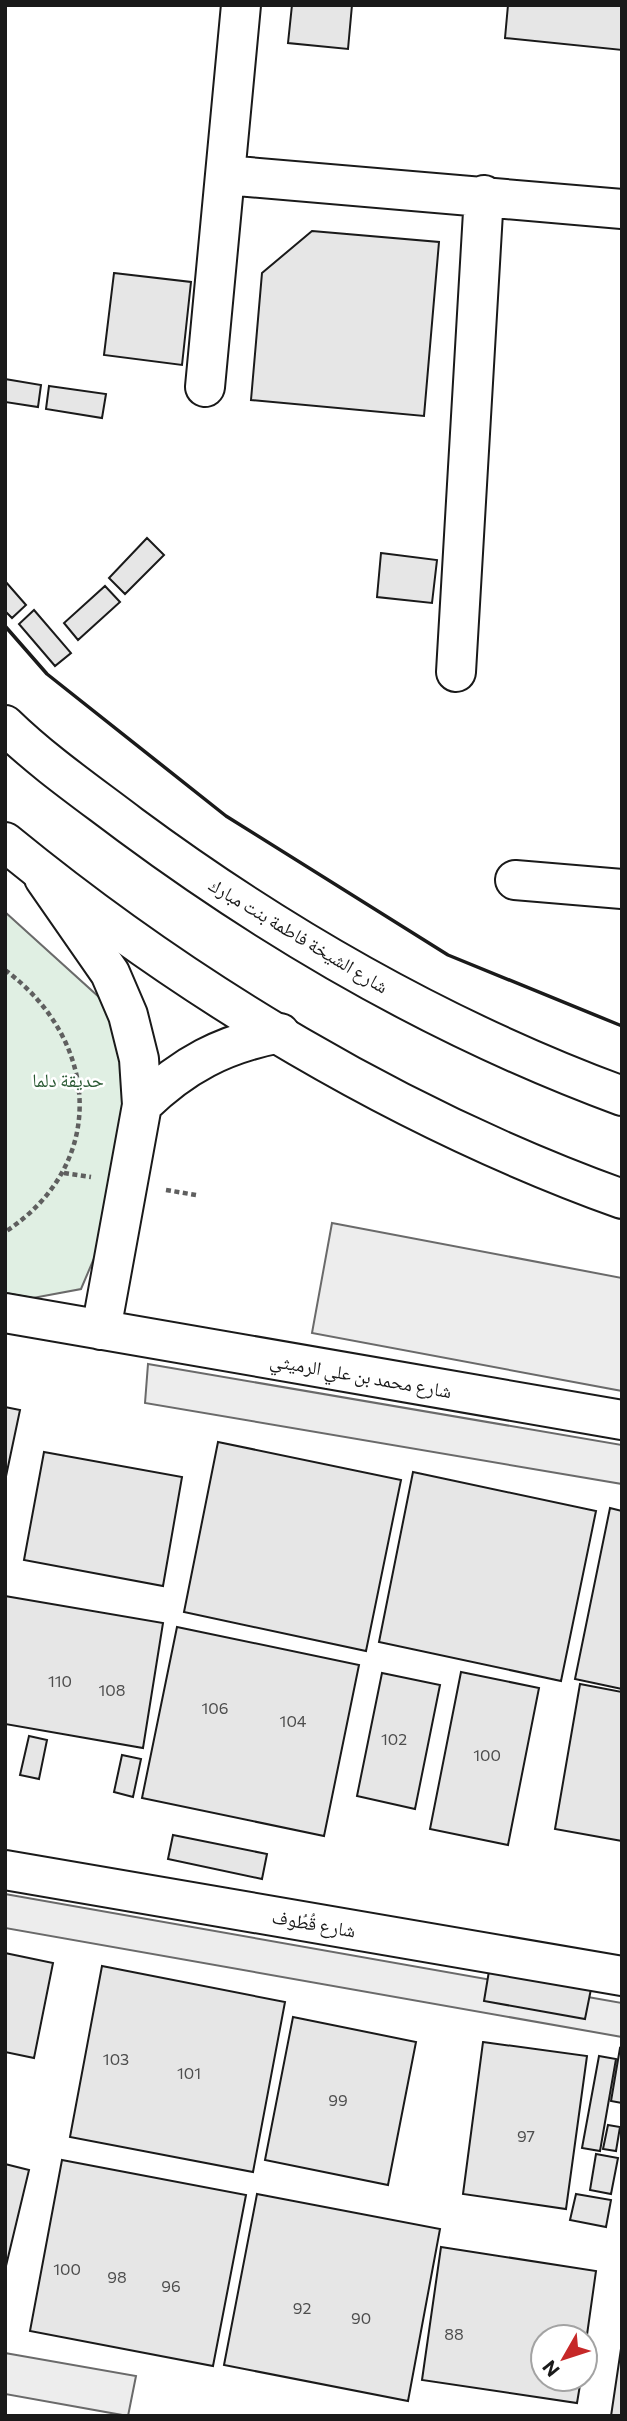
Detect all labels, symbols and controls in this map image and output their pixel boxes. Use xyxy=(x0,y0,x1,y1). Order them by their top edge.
street label: شارع الشيخة فاطمة بنت مبارك xyxy=(205,872,393,998)
park label: حديقة دلما xyxy=(32,1068,104,1091)
street label: شارع محمد بن علي الرميثي xyxy=(268,1348,454,1407)
house number: 110 xyxy=(48,1671,72,1690)
house number: 108 xyxy=(99,1680,126,1699)
house number: 106 xyxy=(202,1698,229,1717)
house number: 104 xyxy=(280,1711,307,1730)
house number: 102 xyxy=(381,1729,407,1748)
house number: 100 xyxy=(473,1745,501,1764)
street label: شارع قُطُوف xyxy=(270,1904,358,1943)
house number: 103 xyxy=(103,2049,129,2068)
house number: 101 xyxy=(177,2063,201,2082)
house number: 99 xyxy=(328,2090,348,2109)
house number: 97 xyxy=(517,2126,535,2145)
house number: 100 xyxy=(53,2259,81,2278)
house number: 98 xyxy=(107,2267,127,2286)
house number: 96 xyxy=(161,2276,181,2295)
house number: 92 xyxy=(293,2298,311,2317)
house number: 90 xyxy=(351,2308,371,2327)
north arrow xyxy=(529,2323,599,2393)
house number: 88 xyxy=(444,2324,464,2343)
text: N xyxy=(537,2356,564,2382)

